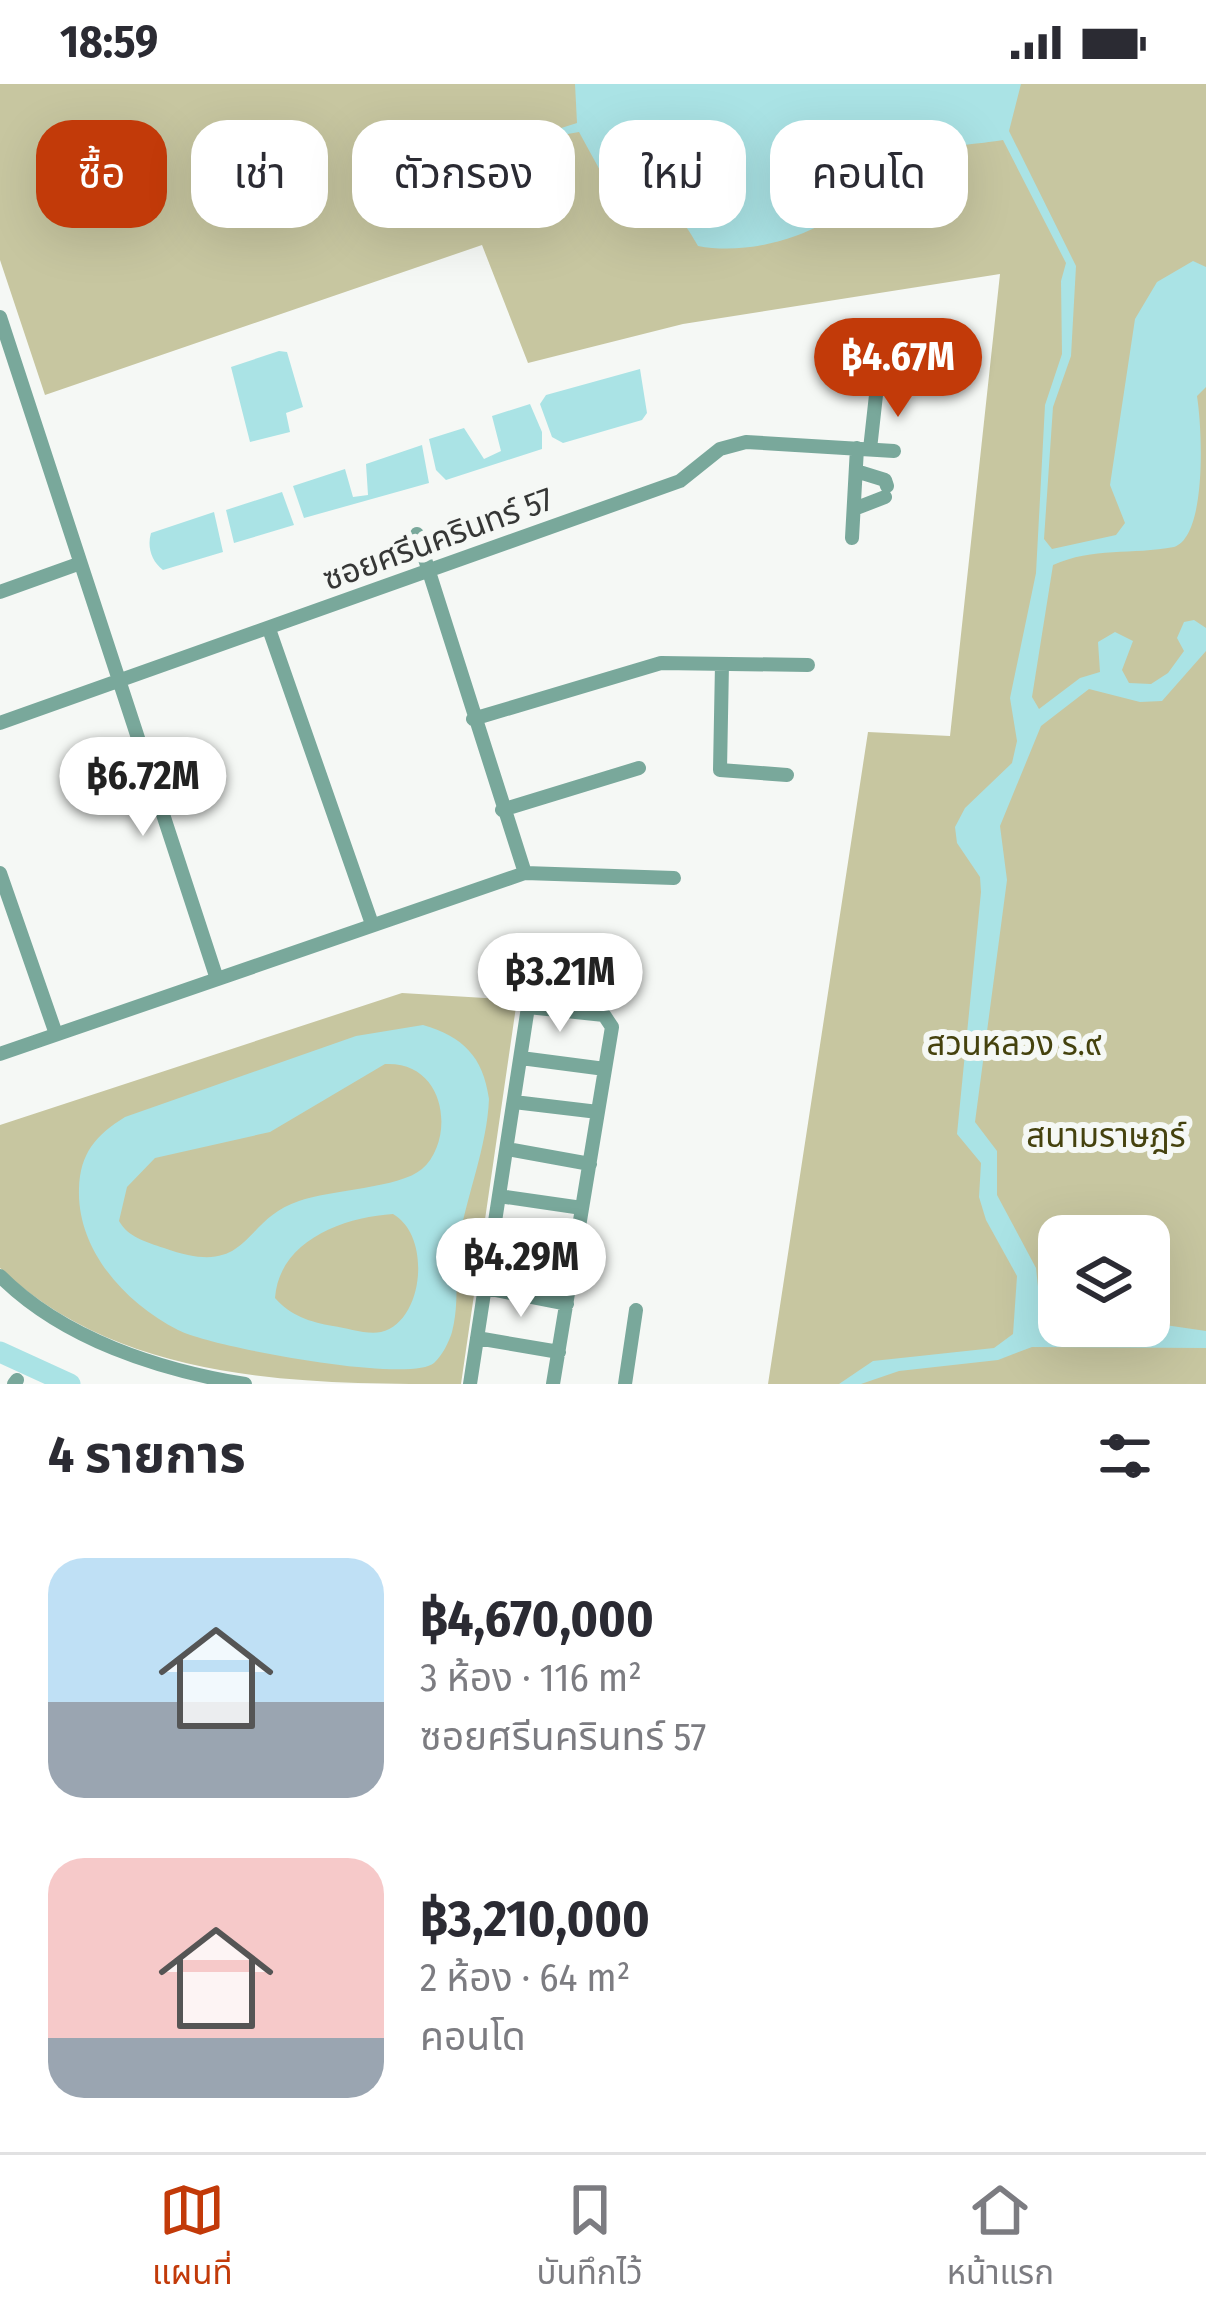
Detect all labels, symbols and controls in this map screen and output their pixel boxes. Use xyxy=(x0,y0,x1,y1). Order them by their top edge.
text: 18:59 xyxy=(60,15,158,69)
chip: ซื้อ xyxy=(36,120,167,228)
chip: เช่า xyxy=(191,120,328,228)
chip: ตัวกรอง xyxy=(352,120,575,228)
chip: ใหม่ xyxy=(599,120,746,228)
chip: คอนโด xyxy=(770,120,968,228)
pin: ฿4.67M xyxy=(800,318,996,420)
text: ฿4.67M xyxy=(841,334,955,380)
street label: ซอยศรีนครินทร์ 57 xyxy=(317,479,559,599)
pin: ฿6.72M xyxy=(45,737,241,839)
text: ฿6.72M xyxy=(86,753,200,799)
pin: ฿3.21M xyxy=(462,933,658,1035)
text: ฿3.21M xyxy=(505,949,615,995)
park label: สวนหลวง ร.๙ xyxy=(927,1024,1102,1064)
park label: สนามราษฎร์ xyxy=(1026,1116,1187,1156)
map controls xyxy=(1038,1215,1170,1347)
button: layers xyxy=(1038,1215,1170,1347)
pin: ฿4.29M xyxy=(423,1218,619,1320)
text: ฿4.29M xyxy=(463,1234,579,1280)
icon: filters xyxy=(1092,1423,1158,1489)
text: 4 รายการ xyxy=(48,1424,246,1486)
text: ฿4,670,000 xyxy=(420,1588,654,1650)
icon: home xyxy=(144,1606,288,1750)
text: 3 ห้อง · 116 m² xyxy=(420,1655,642,1701)
text: ซอยศรีนครินทร์ 57 xyxy=(420,1714,706,1760)
text: ฿3,210,000 xyxy=(420,1888,650,1950)
icon: home xyxy=(144,1906,288,2050)
text: 2 ห้อง · 64 m² xyxy=(420,1955,630,2001)
text: คอนโด xyxy=(420,2014,526,2060)
tab: แผนที่ xyxy=(152,2177,233,2299)
tab: บันทึกไว้ xyxy=(537,2177,643,2299)
tab: หน้าแรก xyxy=(947,2177,1054,2299)

